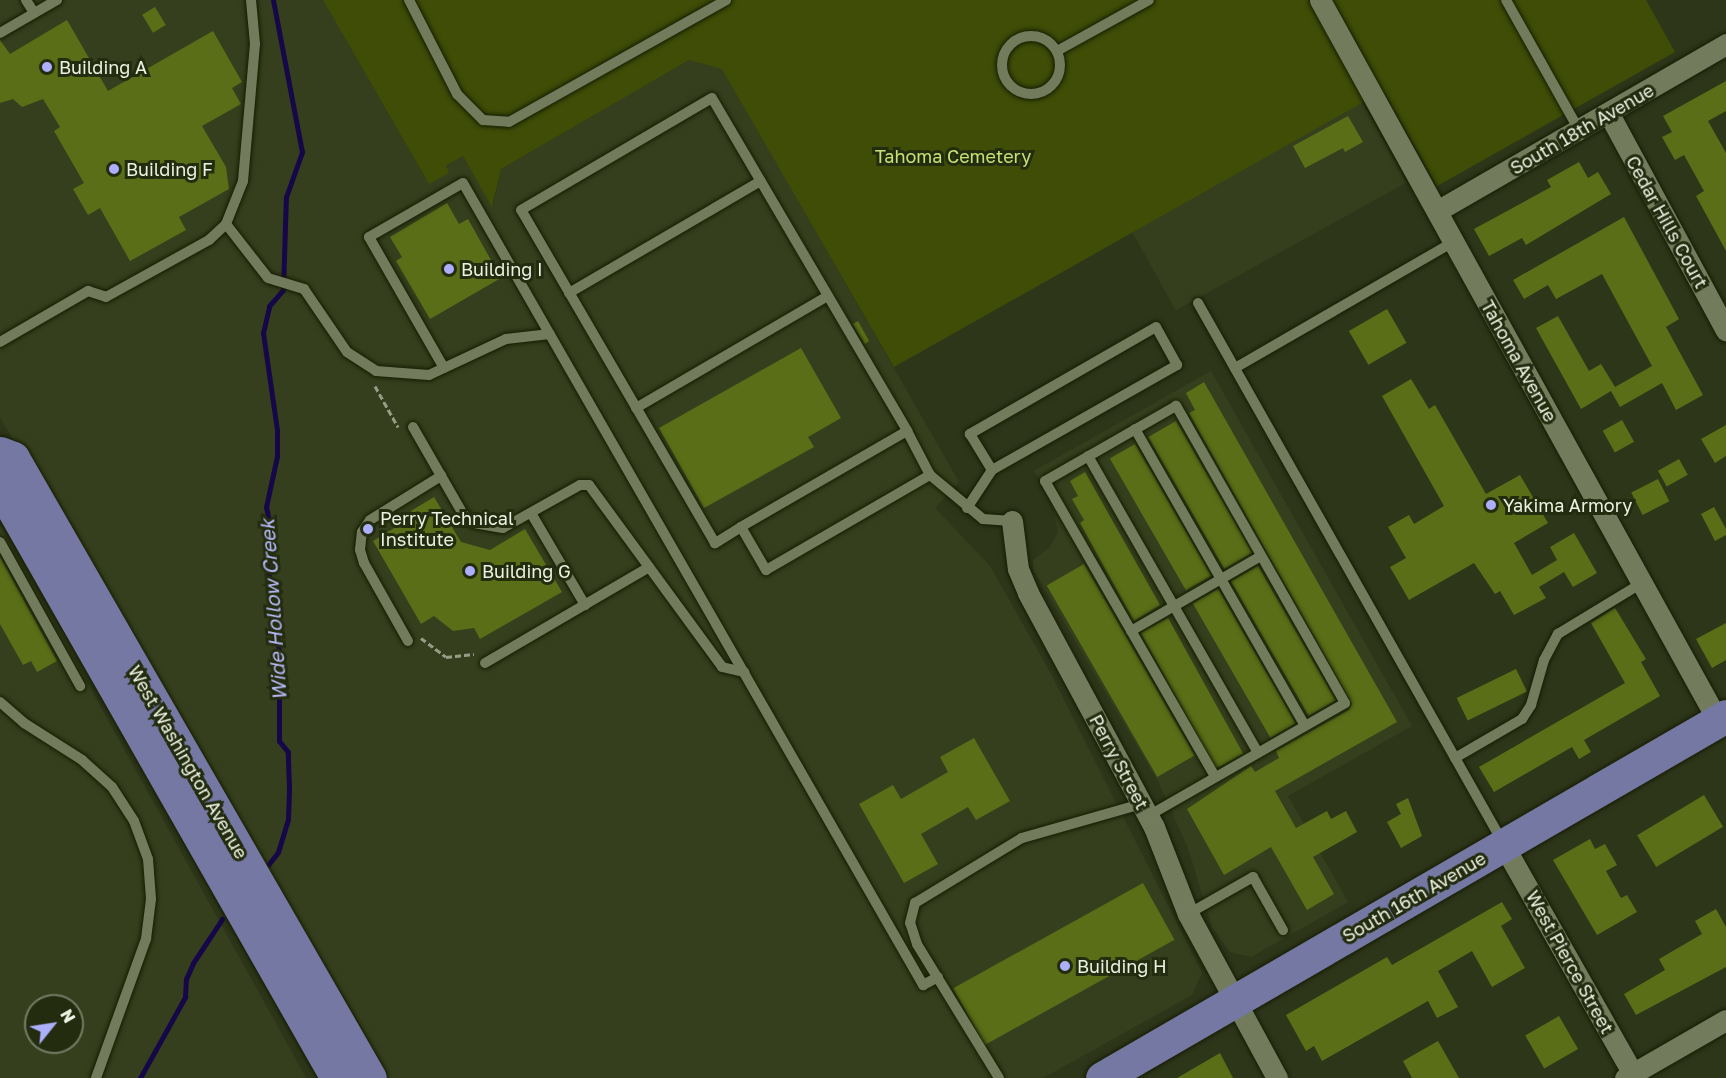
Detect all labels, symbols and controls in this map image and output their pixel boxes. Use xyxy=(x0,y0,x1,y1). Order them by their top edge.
place label: Building A xyxy=(59,56,147,78)
marker: Building A xyxy=(40,60,54,74)
street label: South 18th Avenue xyxy=(1506,79,1658,179)
park label: Tahoma Cemetery xyxy=(875,145,1031,167)
street label: Cedar Hills Court xyxy=(1622,152,1712,292)
place label: Building F xyxy=(126,158,213,180)
marker: Building F xyxy=(107,162,121,176)
place label: Building I xyxy=(461,258,543,280)
marker: Building I xyxy=(442,262,456,276)
street label: Tahoma Avenue xyxy=(1477,296,1561,426)
place label: Yakima Armory xyxy=(1503,494,1632,516)
marker: Yakima Armory xyxy=(1484,498,1498,512)
place label: Perry Technical Institute xyxy=(380,508,514,550)
water label: Wide Hollow Creek xyxy=(255,518,291,702)
marker: Perry Technical Institute xyxy=(361,522,375,536)
place label: Building G xyxy=(482,560,571,582)
marker: Building G xyxy=(463,564,477,578)
street label: West Washington Avenue xyxy=(124,661,252,863)
street label: Perry Street xyxy=(1085,711,1153,813)
street label: South 16th Avenue xyxy=(1338,847,1490,947)
street label: West Pierce Street xyxy=(1522,887,1618,1037)
place label: Building H xyxy=(1077,955,1167,977)
marker: Building H xyxy=(1058,959,1072,973)
north arrow xyxy=(24,994,84,1054)
text: N xyxy=(56,1006,80,1026)

